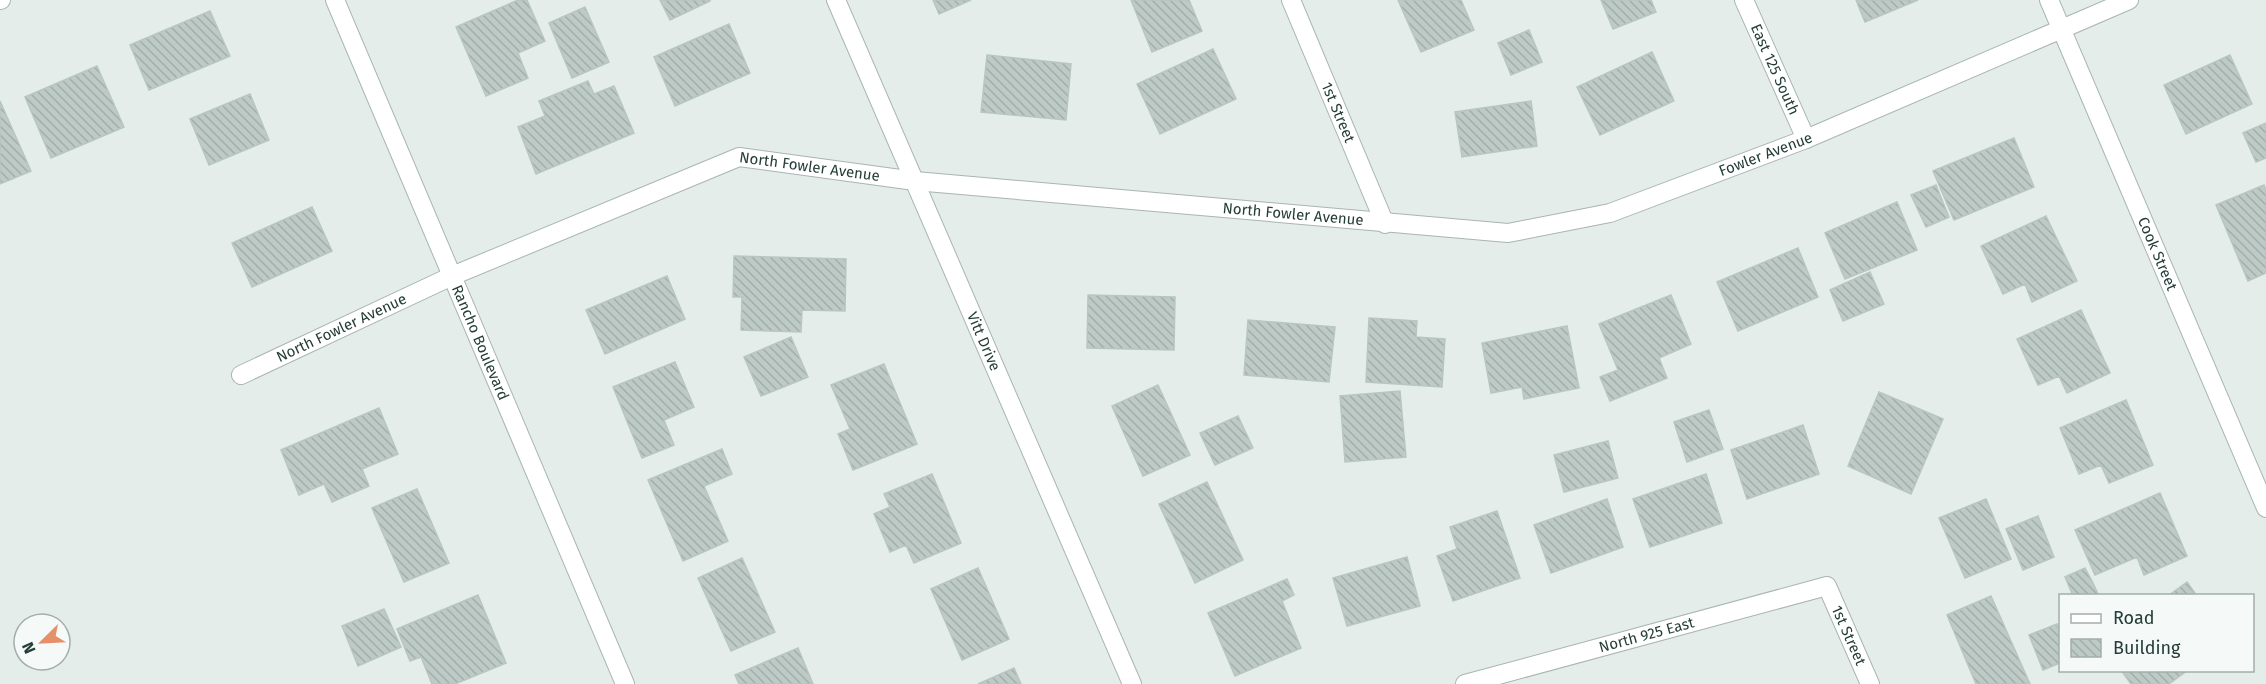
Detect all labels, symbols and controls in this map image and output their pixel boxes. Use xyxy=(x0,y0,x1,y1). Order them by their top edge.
street label: East 125 South xyxy=(1747,21,1803,118)
street label: 1st Street xyxy=(1318,80,1359,146)
street label: Fowler Avenue xyxy=(1716,128,1815,180)
street label: North Fowler Avenue xyxy=(738,148,881,185)
street label: North Fowler Avenue xyxy=(1222,199,1364,229)
street label: Cook Street xyxy=(2134,214,2181,294)
street label: Rancho Boulevard xyxy=(448,282,513,403)
street label: North Fowler Avenue xyxy=(274,290,409,366)
street label: Vitt Drive xyxy=(963,309,1004,374)
legend xyxy=(2059,594,2254,672)
street label: 1st Street xyxy=(1828,603,1870,669)
text: Road xyxy=(2113,607,2155,629)
north arrow xyxy=(12,612,72,672)
street label: North 925 East xyxy=(1597,613,1697,656)
text: Building xyxy=(2113,637,2181,659)
text: N xyxy=(18,639,40,657)

